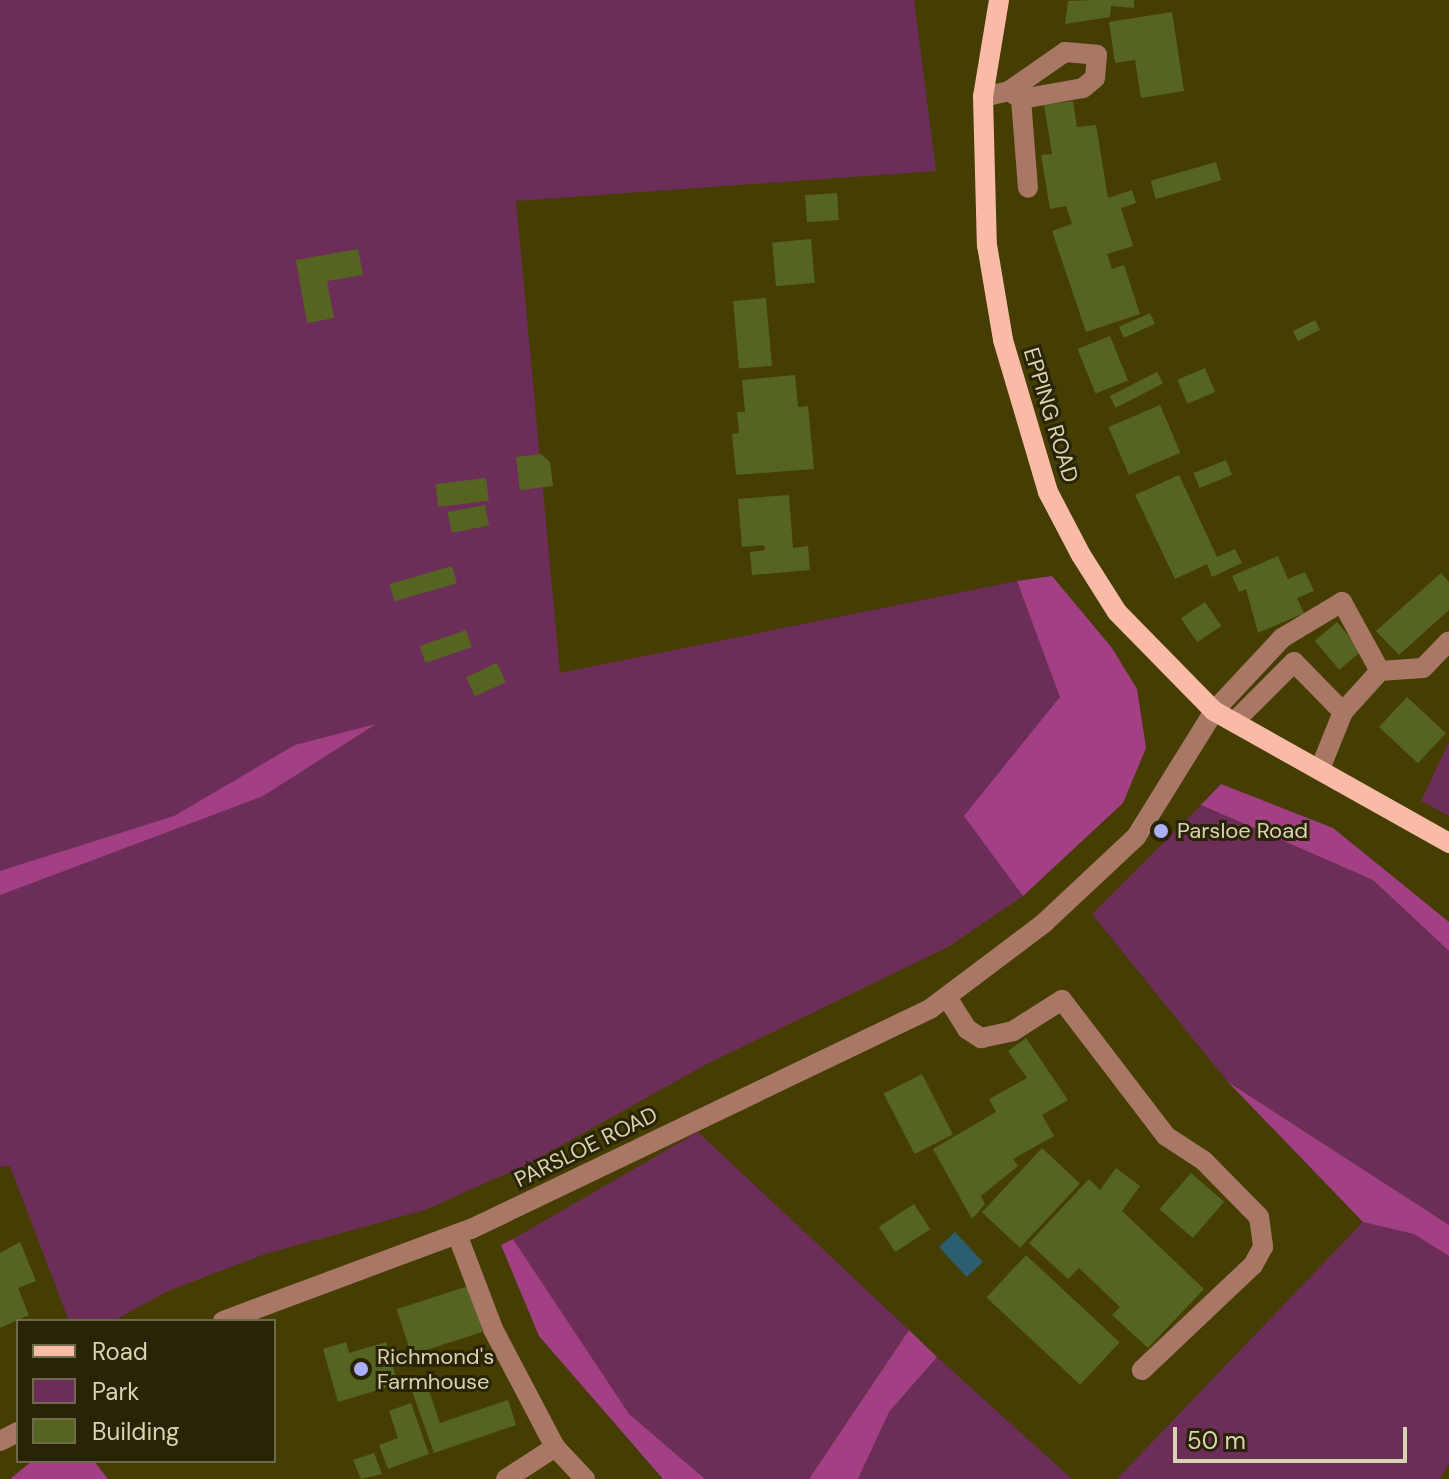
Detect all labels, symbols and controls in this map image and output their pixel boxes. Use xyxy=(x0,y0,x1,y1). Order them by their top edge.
street label: EPPING ROAD xyxy=(1018,344,1084,486)
place label: Parsloe Road xyxy=(1177,818,1308,844)
marker: Parsloe Road xyxy=(1152,822,1170,840)
street label: PARSLOE ROAD xyxy=(510,1101,662,1193)
legend xyxy=(16,1319,276,1463)
text: Road xyxy=(92,1336,148,1367)
place label: Richmond's Farmhouse xyxy=(377,1343,494,1394)
marker: Richmond's Farmhouse xyxy=(352,1360,370,1378)
text: Park xyxy=(92,1376,139,1407)
scale bar xyxy=(1177,1411,1411,1461)
text: Building xyxy=(92,1416,179,1447)
text: 50 m xyxy=(1187,1425,1246,1456)

